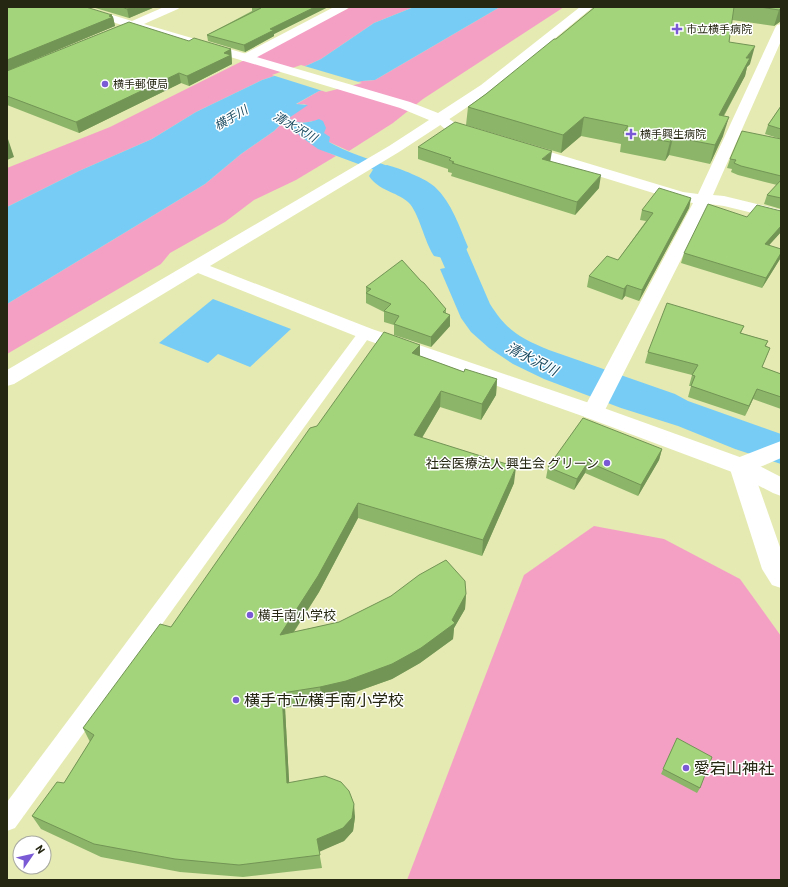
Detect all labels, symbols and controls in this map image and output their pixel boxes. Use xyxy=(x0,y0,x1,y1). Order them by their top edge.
place label: 市立横手病院 xyxy=(686,22,752,35)
marker: 市立横手病院 xyxy=(671,23,683,35)
place label: 横手郵便局 xyxy=(113,77,168,90)
marker: 横手郵便局 xyxy=(100,79,110,89)
water label: 横手川 xyxy=(211,101,251,132)
water label: 清水沢川 xyxy=(271,108,322,145)
place label: 横手興生病院 xyxy=(640,127,706,140)
marker: 横手興生病院 xyxy=(625,128,637,140)
water label: 清水沢川 xyxy=(503,338,563,380)
place label: 社会医療法人 興生会 グリーン xyxy=(425,455,599,471)
marker: 社会医療法人 興生会 グリーン xyxy=(602,458,612,468)
place label: 横手南小学校 xyxy=(258,607,336,623)
marker: 横手南小学校 xyxy=(245,610,255,620)
place label: 横手市立横手南小学校 xyxy=(244,690,404,709)
marker: 横手市立横手南小学校 xyxy=(231,695,241,705)
place label: 愛宕山神社 xyxy=(694,758,774,777)
marker: 愛宕山神社 xyxy=(681,763,691,773)
north arrow xyxy=(12,835,52,875)
text: N xyxy=(33,842,48,856)

